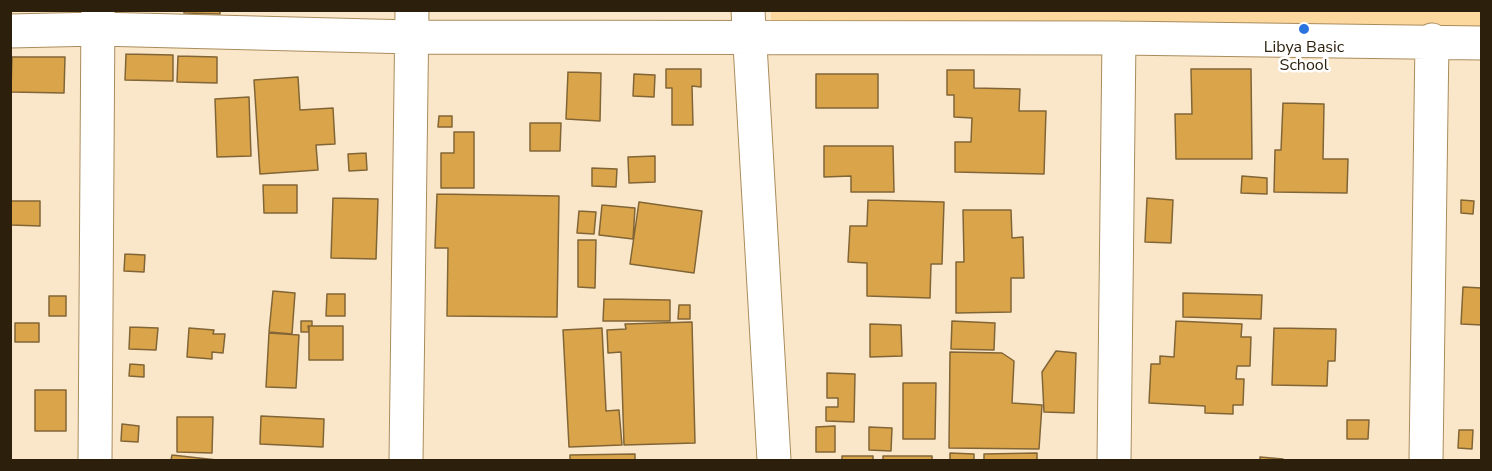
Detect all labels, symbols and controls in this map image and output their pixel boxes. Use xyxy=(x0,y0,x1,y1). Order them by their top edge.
marker: Libya Basic School xyxy=(1297,22,1311,36)
place label: Libya Basic School xyxy=(1264,38,1344,76)

